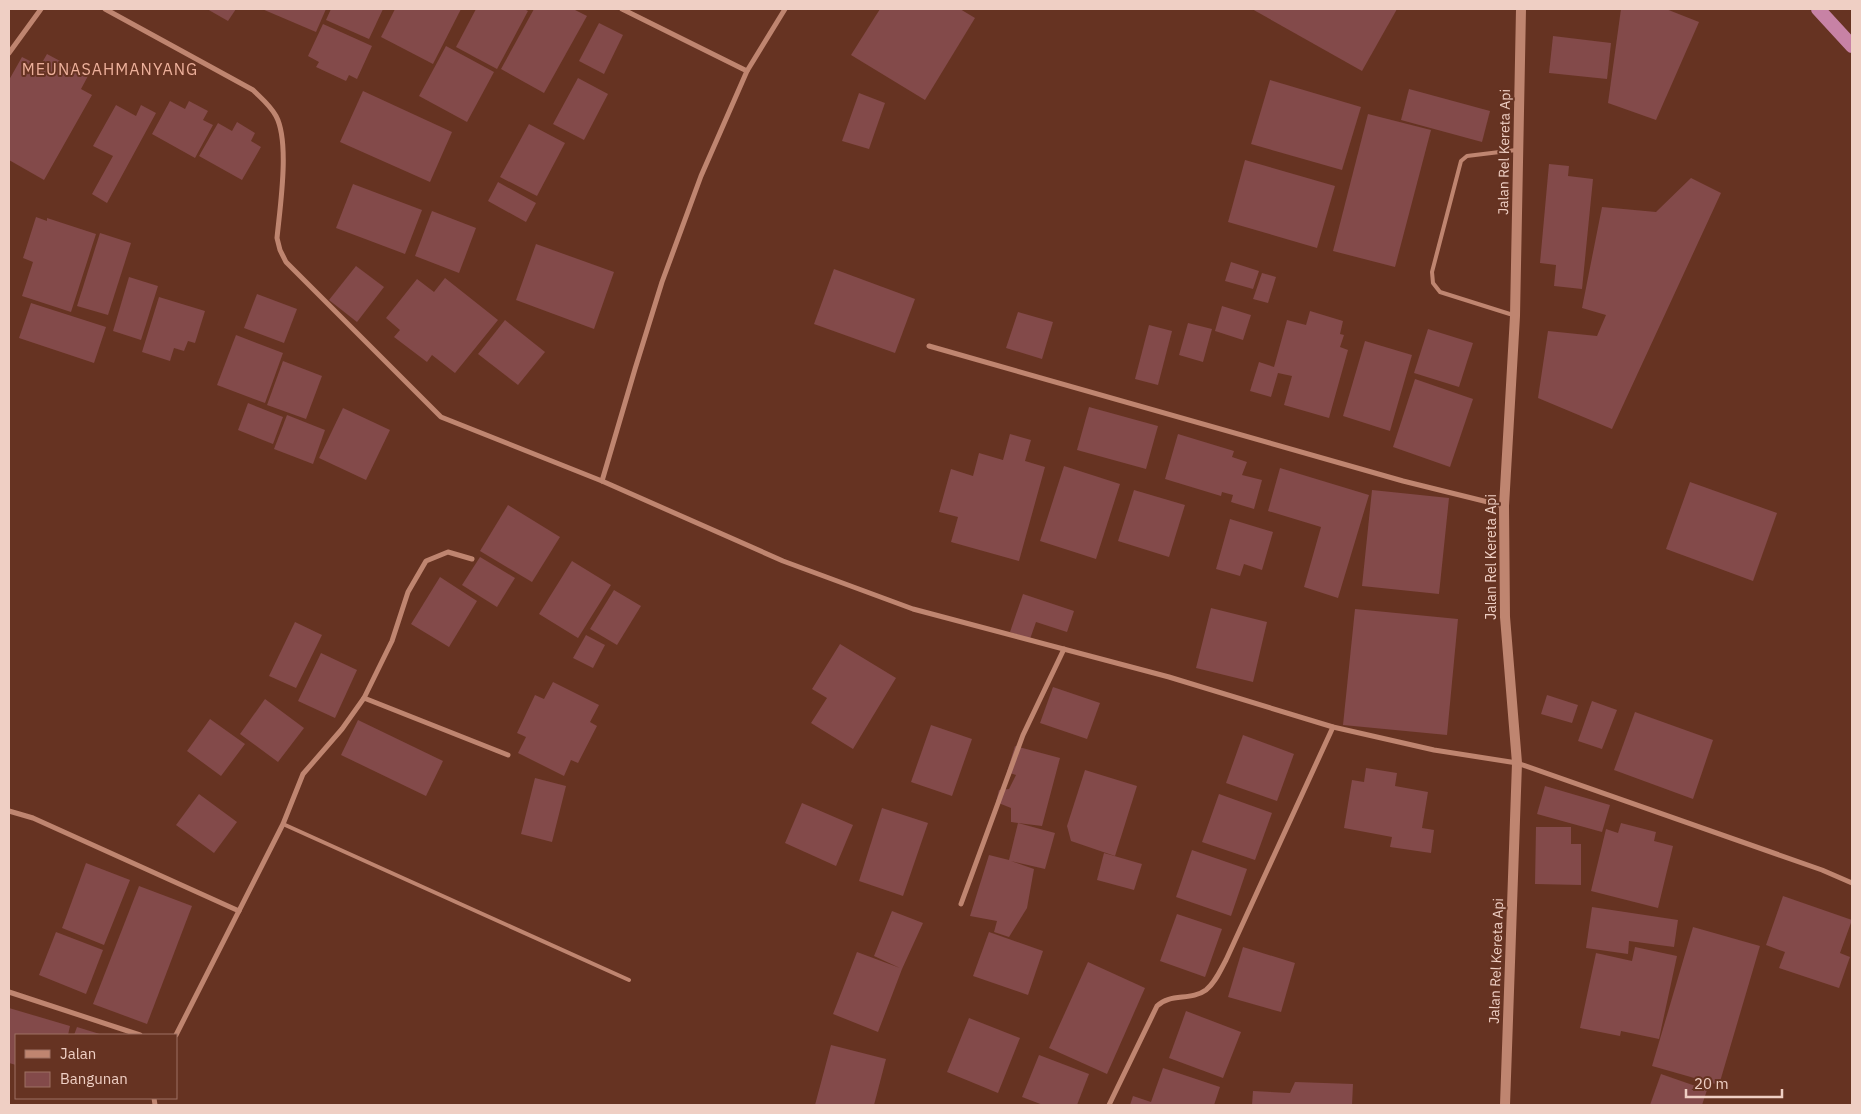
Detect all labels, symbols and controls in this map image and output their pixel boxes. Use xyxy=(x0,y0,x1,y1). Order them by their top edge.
district label: MEUNASAHMANYANG xyxy=(22,59,198,79)
street label: Jalan Rel Kereta Api xyxy=(1494,89,1514,215)
street label: Jalan Rel Kereta Api xyxy=(1482,494,1500,620)
street label: Jalan Rel Kereta Api xyxy=(1485,898,1507,1024)
legend xyxy=(15,1034,178,1099)
text: Jalan xyxy=(60,1044,96,1063)
scale bar xyxy=(1686,1066,1782,1098)
text: Bangunan xyxy=(60,1069,128,1088)
text: 20 m xyxy=(1694,1074,1729,1093)

